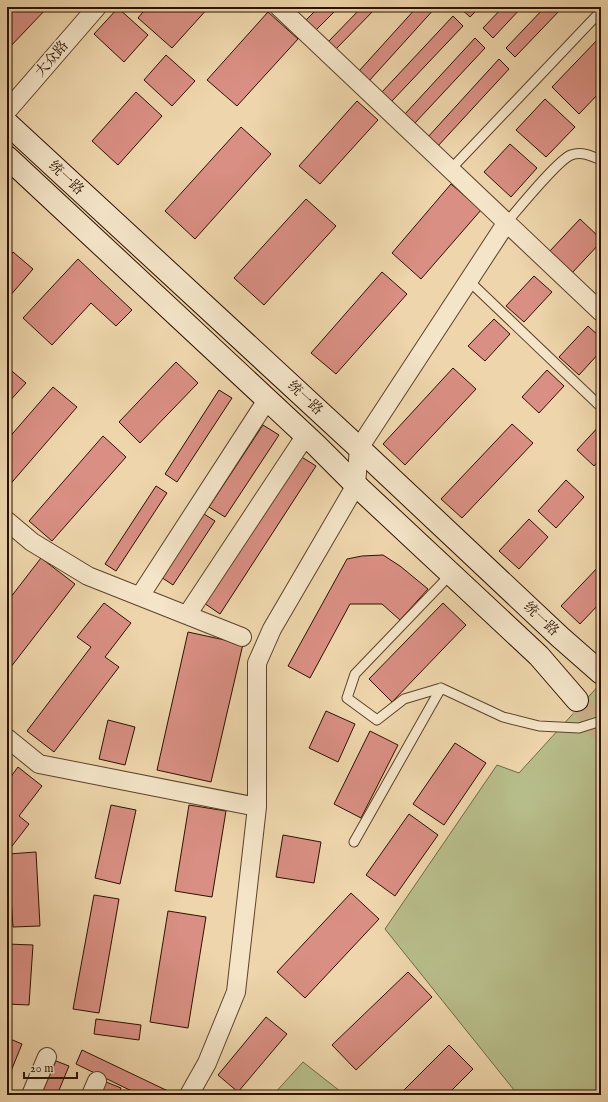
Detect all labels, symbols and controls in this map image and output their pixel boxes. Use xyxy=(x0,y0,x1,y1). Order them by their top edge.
street label: 大众路 xyxy=(31,37,73,81)
street label: 统一路 xyxy=(45,157,87,199)
street label: 统一路 xyxy=(284,377,326,419)
street label: 统一路 xyxy=(520,598,562,640)
scale bar xyxy=(24,1054,77,1080)
text: 20 m xyxy=(30,1061,53,1076)

